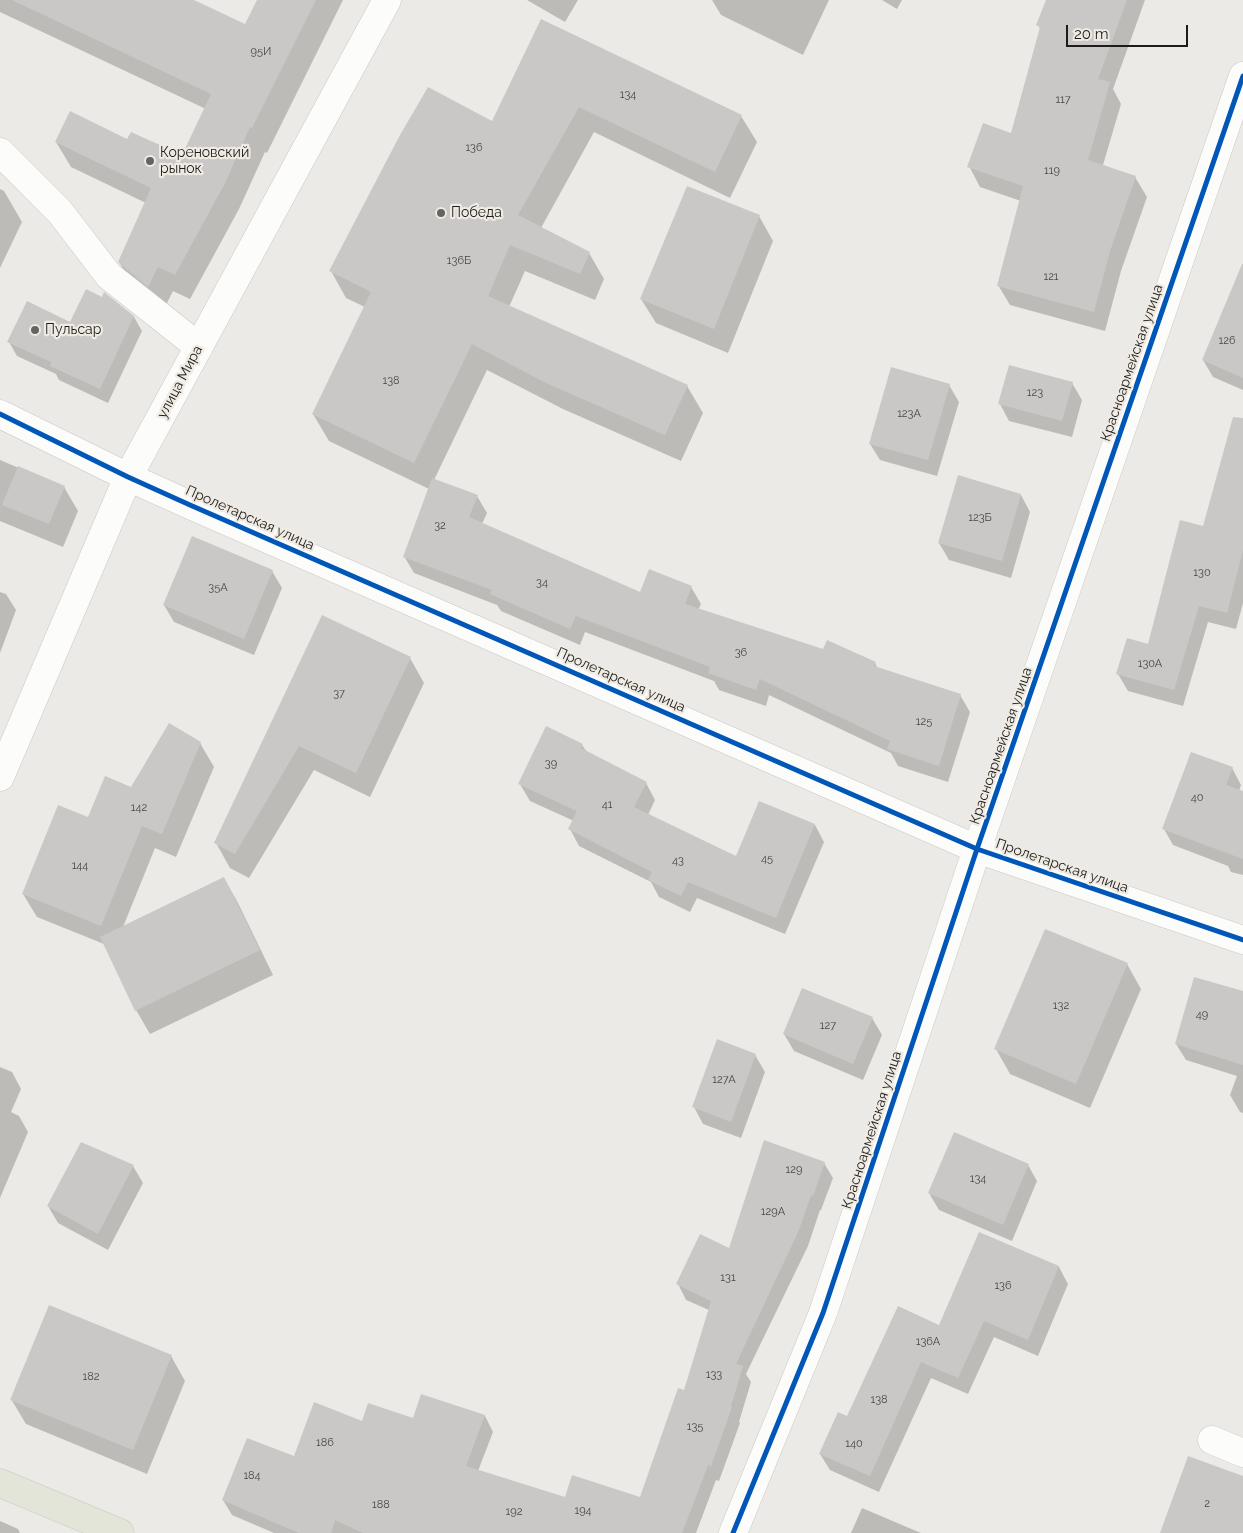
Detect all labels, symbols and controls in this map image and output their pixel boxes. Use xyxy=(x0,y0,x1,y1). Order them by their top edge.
scale bar xyxy=(1068,15,1190,47)
text: 20 m xyxy=(1074,25,1109,43)
house number: 95И xyxy=(251,45,271,59)
house number: 134 xyxy=(620,88,636,102)
house number: 117 xyxy=(1055,93,1071,107)
house number: 136 xyxy=(465,141,483,155)
place label: Кореновский рынок xyxy=(160,145,249,178)
marker: Кореновский рынок xyxy=(144,155,156,167)
house number: 119 xyxy=(1044,164,1060,178)
place label: Победа xyxy=(451,205,502,221)
marker: Победа xyxy=(435,207,447,219)
house number: 136Б xyxy=(447,254,471,268)
house number: 121 xyxy=(1043,270,1059,284)
street label: Красноармейская улица xyxy=(1097,282,1167,444)
place label: Пульсар xyxy=(45,322,101,338)
marker: Пульсар xyxy=(29,324,41,336)
house number: 126 xyxy=(1218,334,1236,348)
street label: улица Мира xyxy=(154,343,206,421)
house number: 138 xyxy=(382,374,400,388)
house number: 123 xyxy=(1027,386,1043,400)
house number: 123А xyxy=(897,407,921,421)
street label: Пролетарская улица xyxy=(183,482,317,554)
house number: 123Б xyxy=(968,511,992,525)
house number: 32 xyxy=(434,519,446,533)
house number: 130 xyxy=(1193,566,1211,580)
house number: 34 xyxy=(536,576,548,590)
house number: 35А xyxy=(208,581,228,595)
street label: Пролетарская улица xyxy=(554,644,688,716)
house number: 36 xyxy=(735,646,747,660)
house number: 130А xyxy=(1138,657,1162,671)
street label: Красноармейская улица xyxy=(966,665,1036,827)
house number: 37 xyxy=(333,687,345,701)
house number: 125 xyxy=(916,715,932,729)
house number: 39 xyxy=(545,757,557,771)
house number: 40 xyxy=(1191,791,1203,805)
house number: 41 xyxy=(602,798,612,812)
house number: 142 xyxy=(131,801,147,815)
street label: Пролетарская улица xyxy=(994,835,1130,897)
house number: 45 xyxy=(761,852,773,866)
house number: 43 xyxy=(672,854,684,868)
house number: 144 xyxy=(72,859,88,873)
house number: 132 xyxy=(1053,999,1069,1013)
house number: 49 xyxy=(1196,1008,1208,1022)
house number: 127 xyxy=(820,1019,836,1033)
street label: Красноармейская улица xyxy=(839,1049,905,1211)
house number: 127А xyxy=(712,1073,736,1087)
house number: 129 xyxy=(786,1163,802,1177)
house number: 134 xyxy=(970,1172,986,1186)
house number: 129А xyxy=(761,1205,785,1219)
house number: 131 xyxy=(720,1271,736,1285)
house number: 136 xyxy=(994,1279,1012,1293)
house number: 136А xyxy=(916,1335,940,1349)
house number: 133 xyxy=(706,1368,722,1382)
house number: 182 xyxy=(83,1370,99,1384)
house number: 138 xyxy=(870,1393,888,1407)
house number: 135 xyxy=(687,1420,703,1434)
house number: 186 xyxy=(316,1436,334,1450)
house number: 140 xyxy=(845,1437,863,1451)
house number: 184 xyxy=(243,1469,261,1483)
house number: 2 xyxy=(1204,1497,1210,1511)
house number: 188 xyxy=(372,1498,390,1512)
house number: 194 xyxy=(574,1504,592,1518)
house number: 192 xyxy=(506,1505,522,1519)

